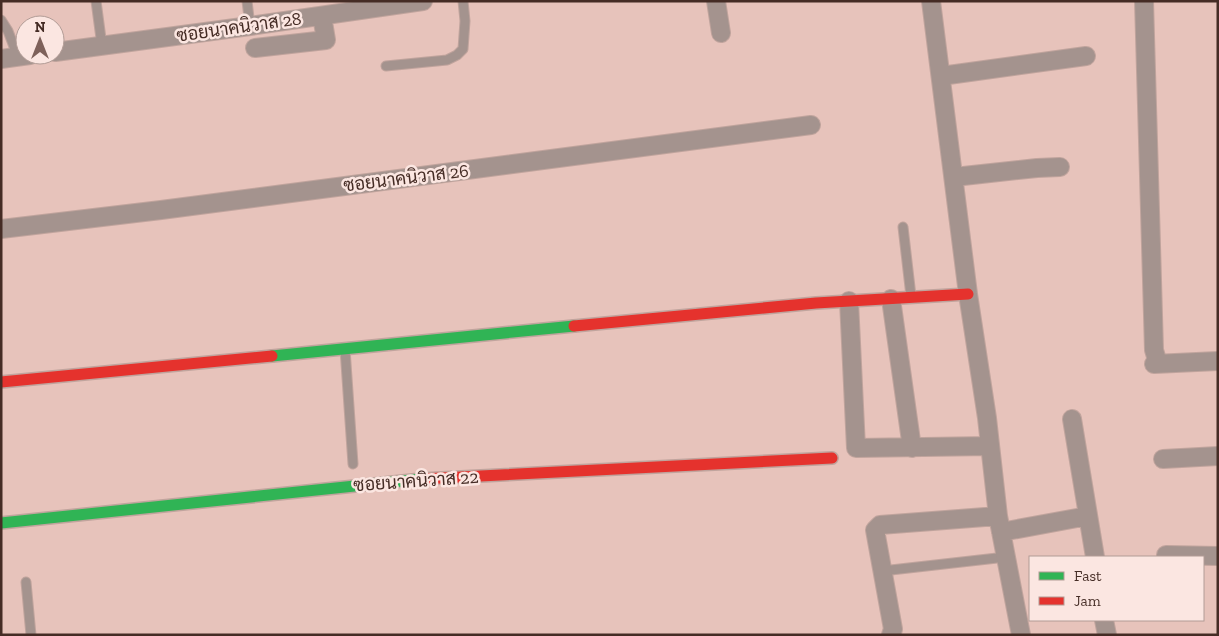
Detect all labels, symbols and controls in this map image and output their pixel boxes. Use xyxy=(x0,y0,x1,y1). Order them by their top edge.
street label: ซอยนาคนิวาส 28 xyxy=(175,7,303,47)
north arrow xyxy=(15,15,65,65)
text: N xyxy=(35,19,46,36)
street label: ซอยนาคนิวาส 26 xyxy=(342,159,470,197)
street label: ซอยนาคนิวาส 22 xyxy=(353,466,479,496)
legend xyxy=(1029,556,1204,621)
text: Fast xyxy=(1074,567,1102,585)
text: Jam xyxy=(1074,592,1101,610)

